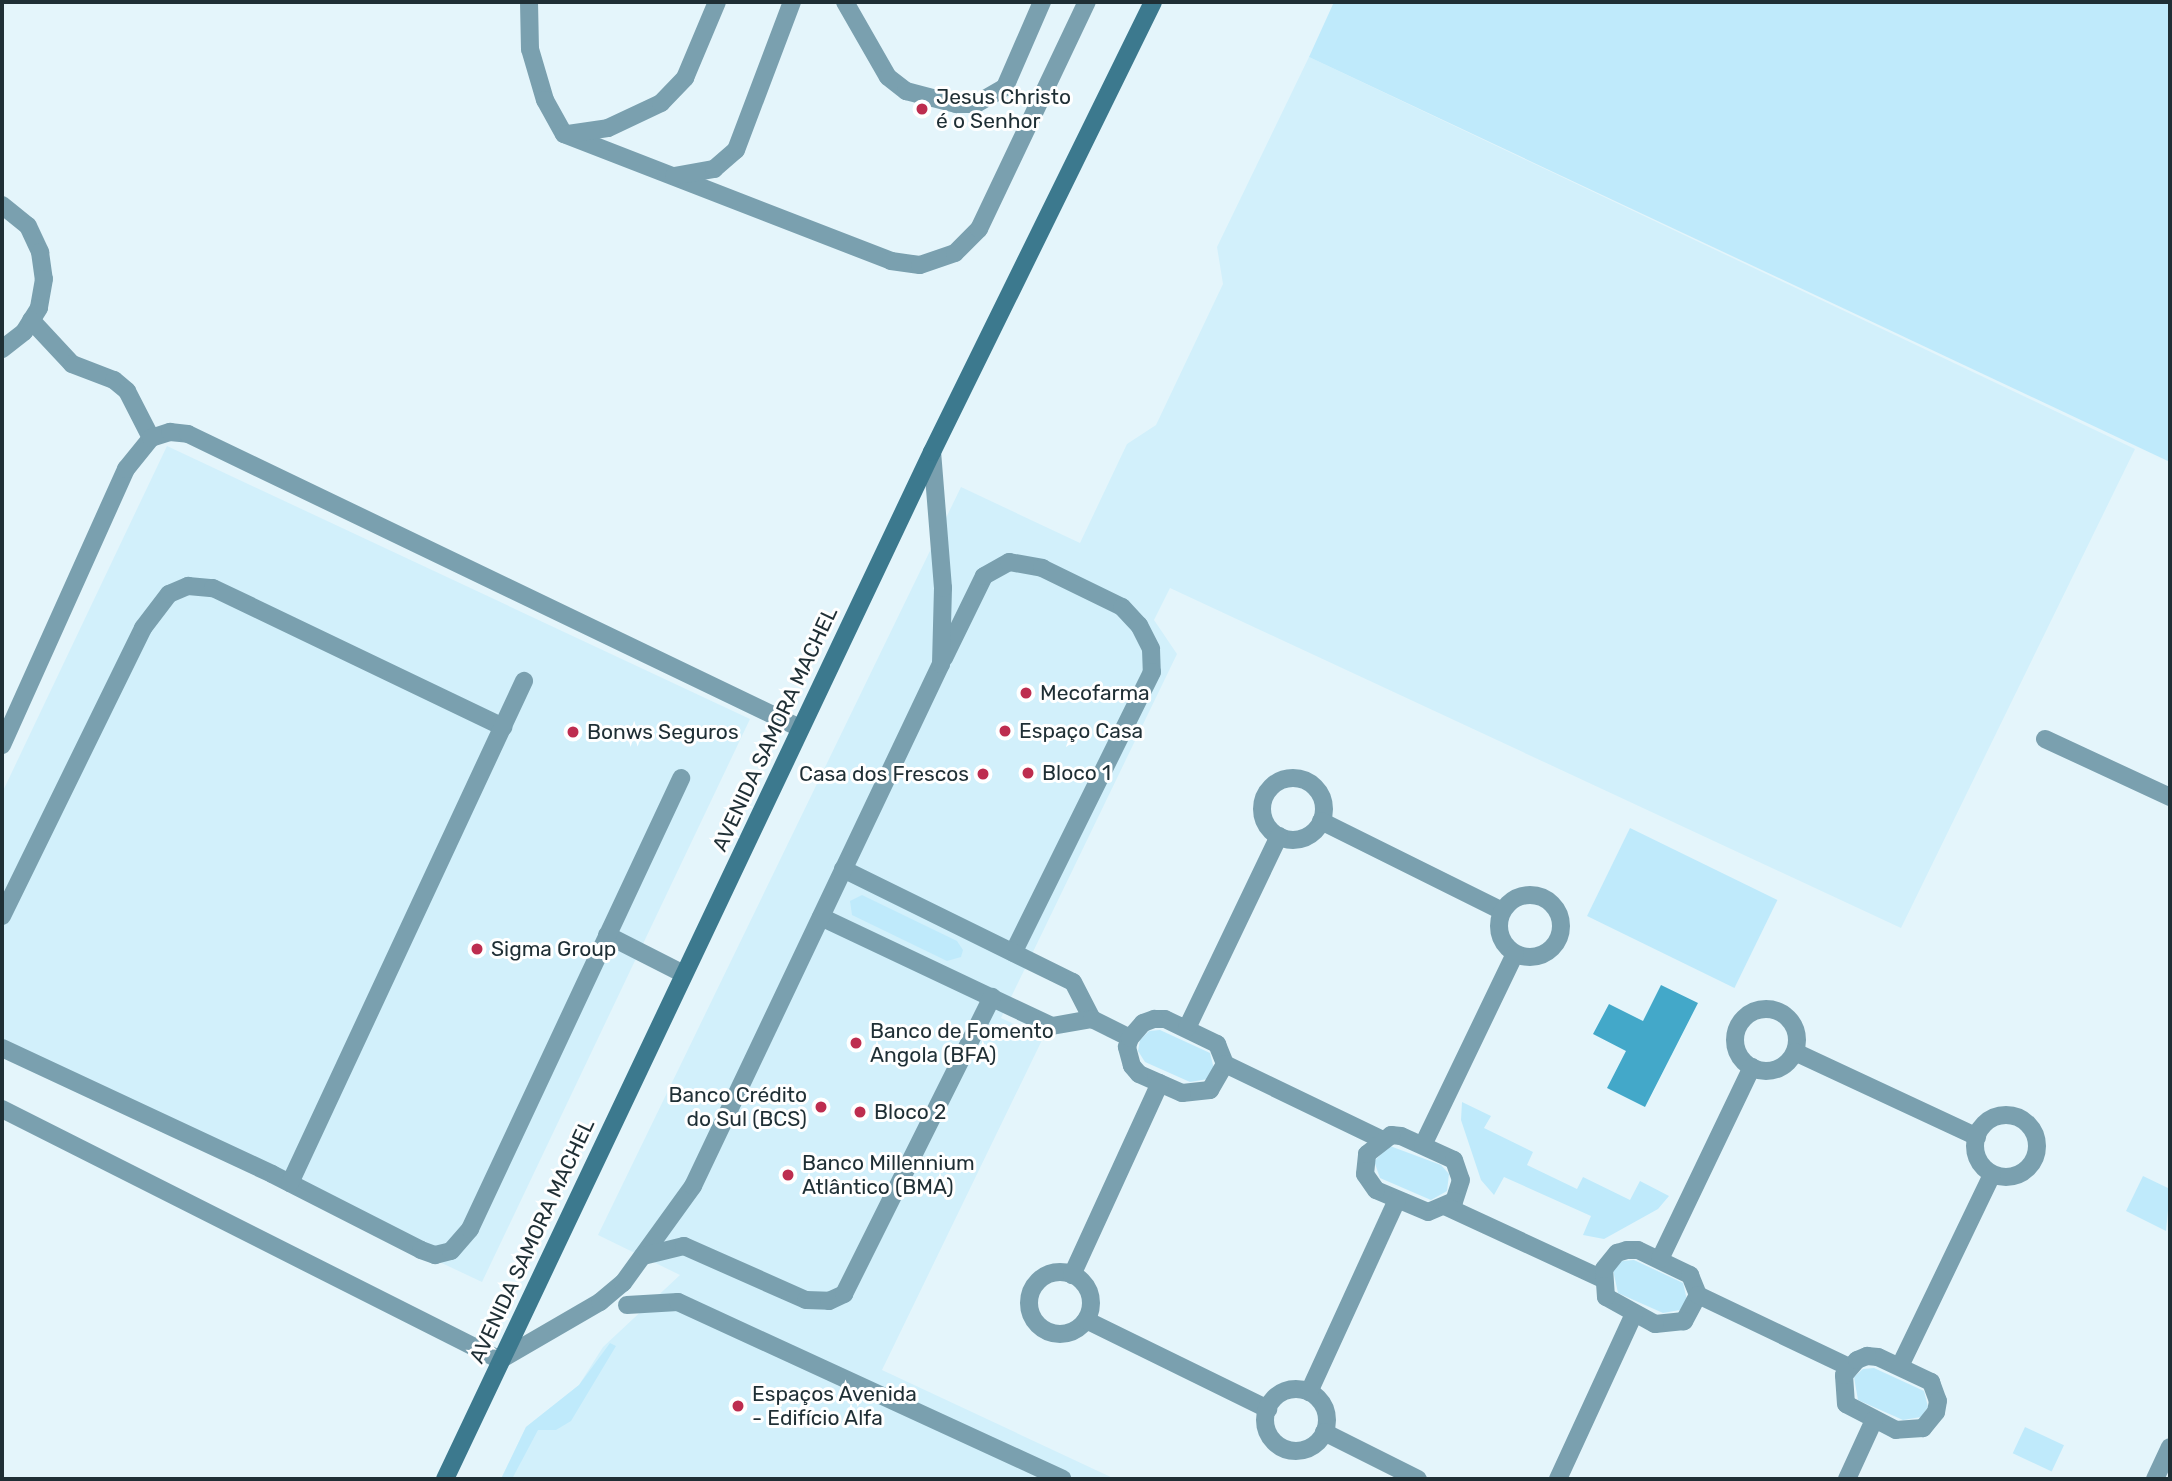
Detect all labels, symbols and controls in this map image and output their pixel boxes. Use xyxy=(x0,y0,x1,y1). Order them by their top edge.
place label: Jesus Christo é o Senhor xyxy=(936,84,1071,134)
marker: Jesus Christo é o Senhor xyxy=(914,101,930,117)
street label: AVENIDA SAMORA MACHEL xyxy=(707,602,843,856)
place label: Mecofarma xyxy=(1040,680,1150,706)
marker: Mecofarma xyxy=(1018,685,1034,701)
place label: Espaço Casa xyxy=(1019,718,1143,744)
place label: Bonws Seguros xyxy=(587,719,739,745)
marker: Espaço Casa xyxy=(997,723,1013,739)
marker: Bonws Seguros xyxy=(565,724,581,740)
place label: Bloco 1 xyxy=(1042,760,1111,786)
place label: Casa dos Frescos xyxy=(799,761,969,787)
marker: Bloco 1 xyxy=(1020,765,1036,781)
marker: Casa dos Frescos xyxy=(975,766,991,782)
place label: Sigma Group xyxy=(491,936,616,962)
marker: Sigma Group xyxy=(469,941,485,957)
place label: Banco de Fomento Angola (BFA) xyxy=(870,1018,1054,1068)
marker: Banco de Fomento Angola (BFA) xyxy=(848,1035,864,1051)
place label: Banco Crédito do Sul (BCS) xyxy=(668,1082,807,1132)
marker: Banco Crédito do Sul (BCS) xyxy=(813,1099,829,1115)
place label: Bloco 2 xyxy=(874,1099,946,1125)
marker: Bloco 2 xyxy=(852,1104,868,1120)
street label: AVENIDA SAMORA MACHEL xyxy=(464,1114,600,1368)
place label: Banco Millennium Atlântico (BMA) xyxy=(802,1150,975,1200)
marker: Banco Millennium Atlântico (BMA) xyxy=(780,1167,796,1183)
place label: Espaços Avenida - Edifício Alfa xyxy=(752,1381,917,1431)
marker: Espaços Avenida - Edifício Alfa xyxy=(730,1398,746,1414)

